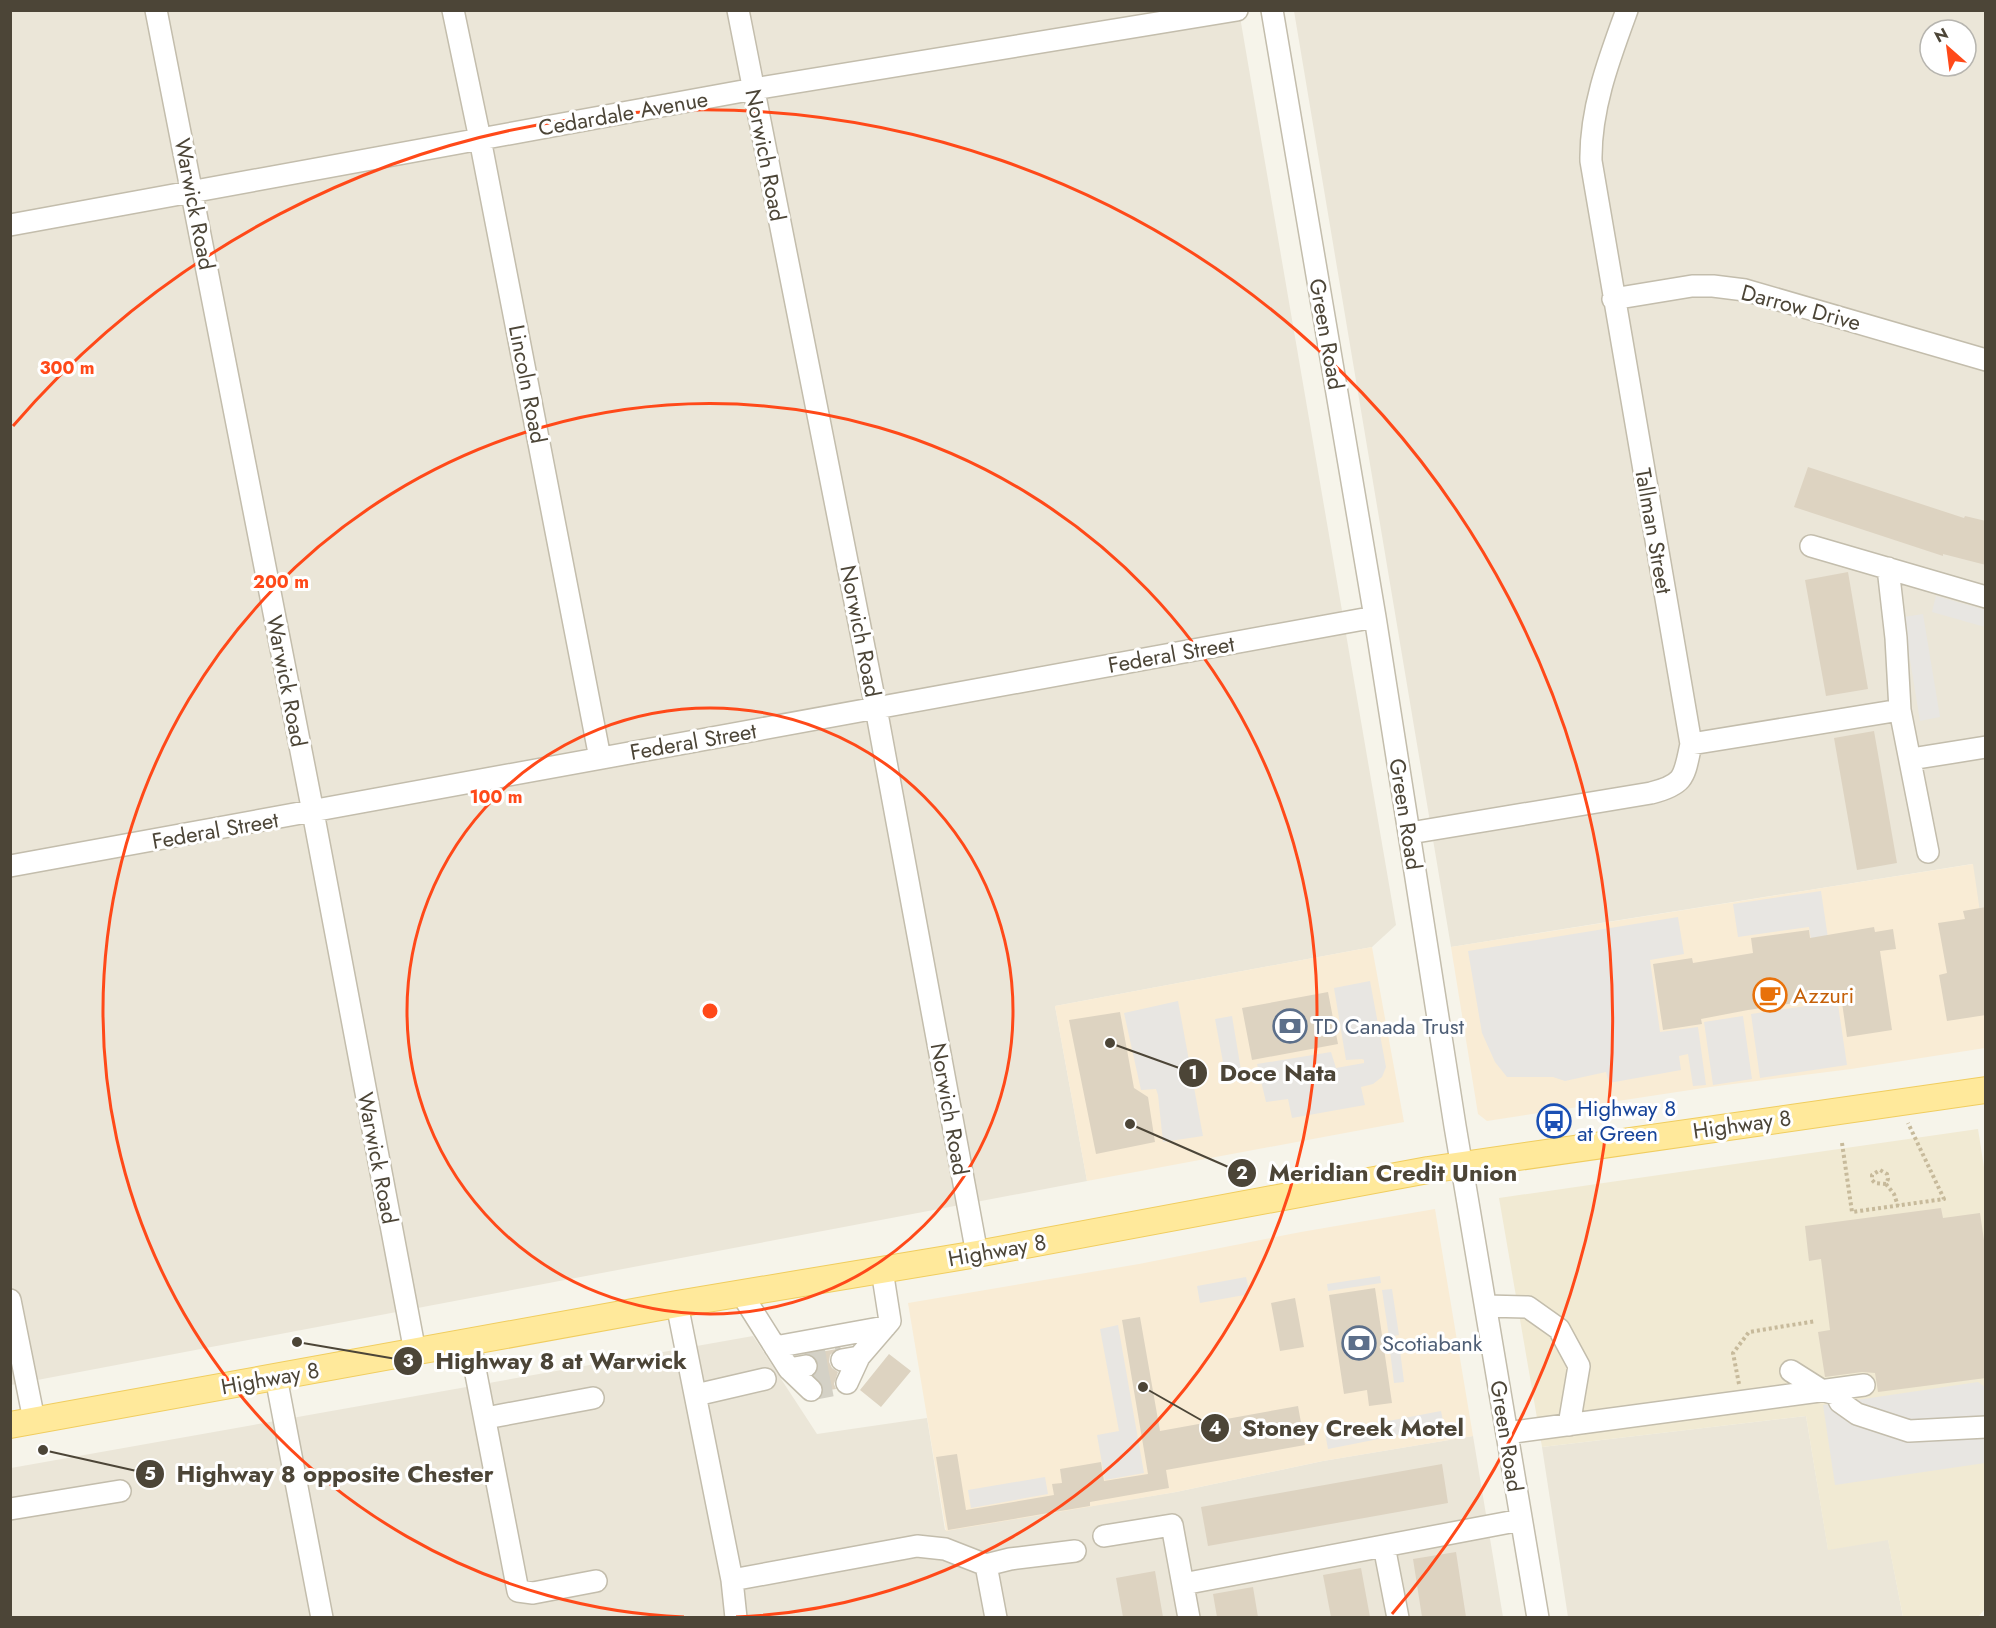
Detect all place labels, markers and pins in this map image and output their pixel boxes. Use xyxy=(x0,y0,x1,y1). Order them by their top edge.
cafe icon: Azzuri xyxy=(1752,977,1788,1013)
place label: Azzuri xyxy=(1793,979,1854,1011)
centre of rings xyxy=(700,1001,720,1021)
bank icon: TD Canada Trust xyxy=(1272,1008,1308,1044)
place label: TD Canada Trust xyxy=(1313,1010,1465,1042)
callout: Doce Nata xyxy=(1178,1052,1349,1094)
place label: Highway 8 at Green xyxy=(1577,1092,1676,1149)
bus stop icon: Highway 8 at Green xyxy=(1536,1103,1572,1139)
callout: Meridian Credit Union xyxy=(1227,1152,1529,1194)
bank icon: Scotiabank xyxy=(1341,1325,1377,1361)
place label: Scotiabank xyxy=(1382,1327,1483,1359)
callout: Highway 8 at Warwick xyxy=(393,1340,699,1382)
callout: Stoney Creek Motel xyxy=(1200,1407,1476,1449)
callout: Highway 8 opposite Chester xyxy=(135,1453,506,1495)

